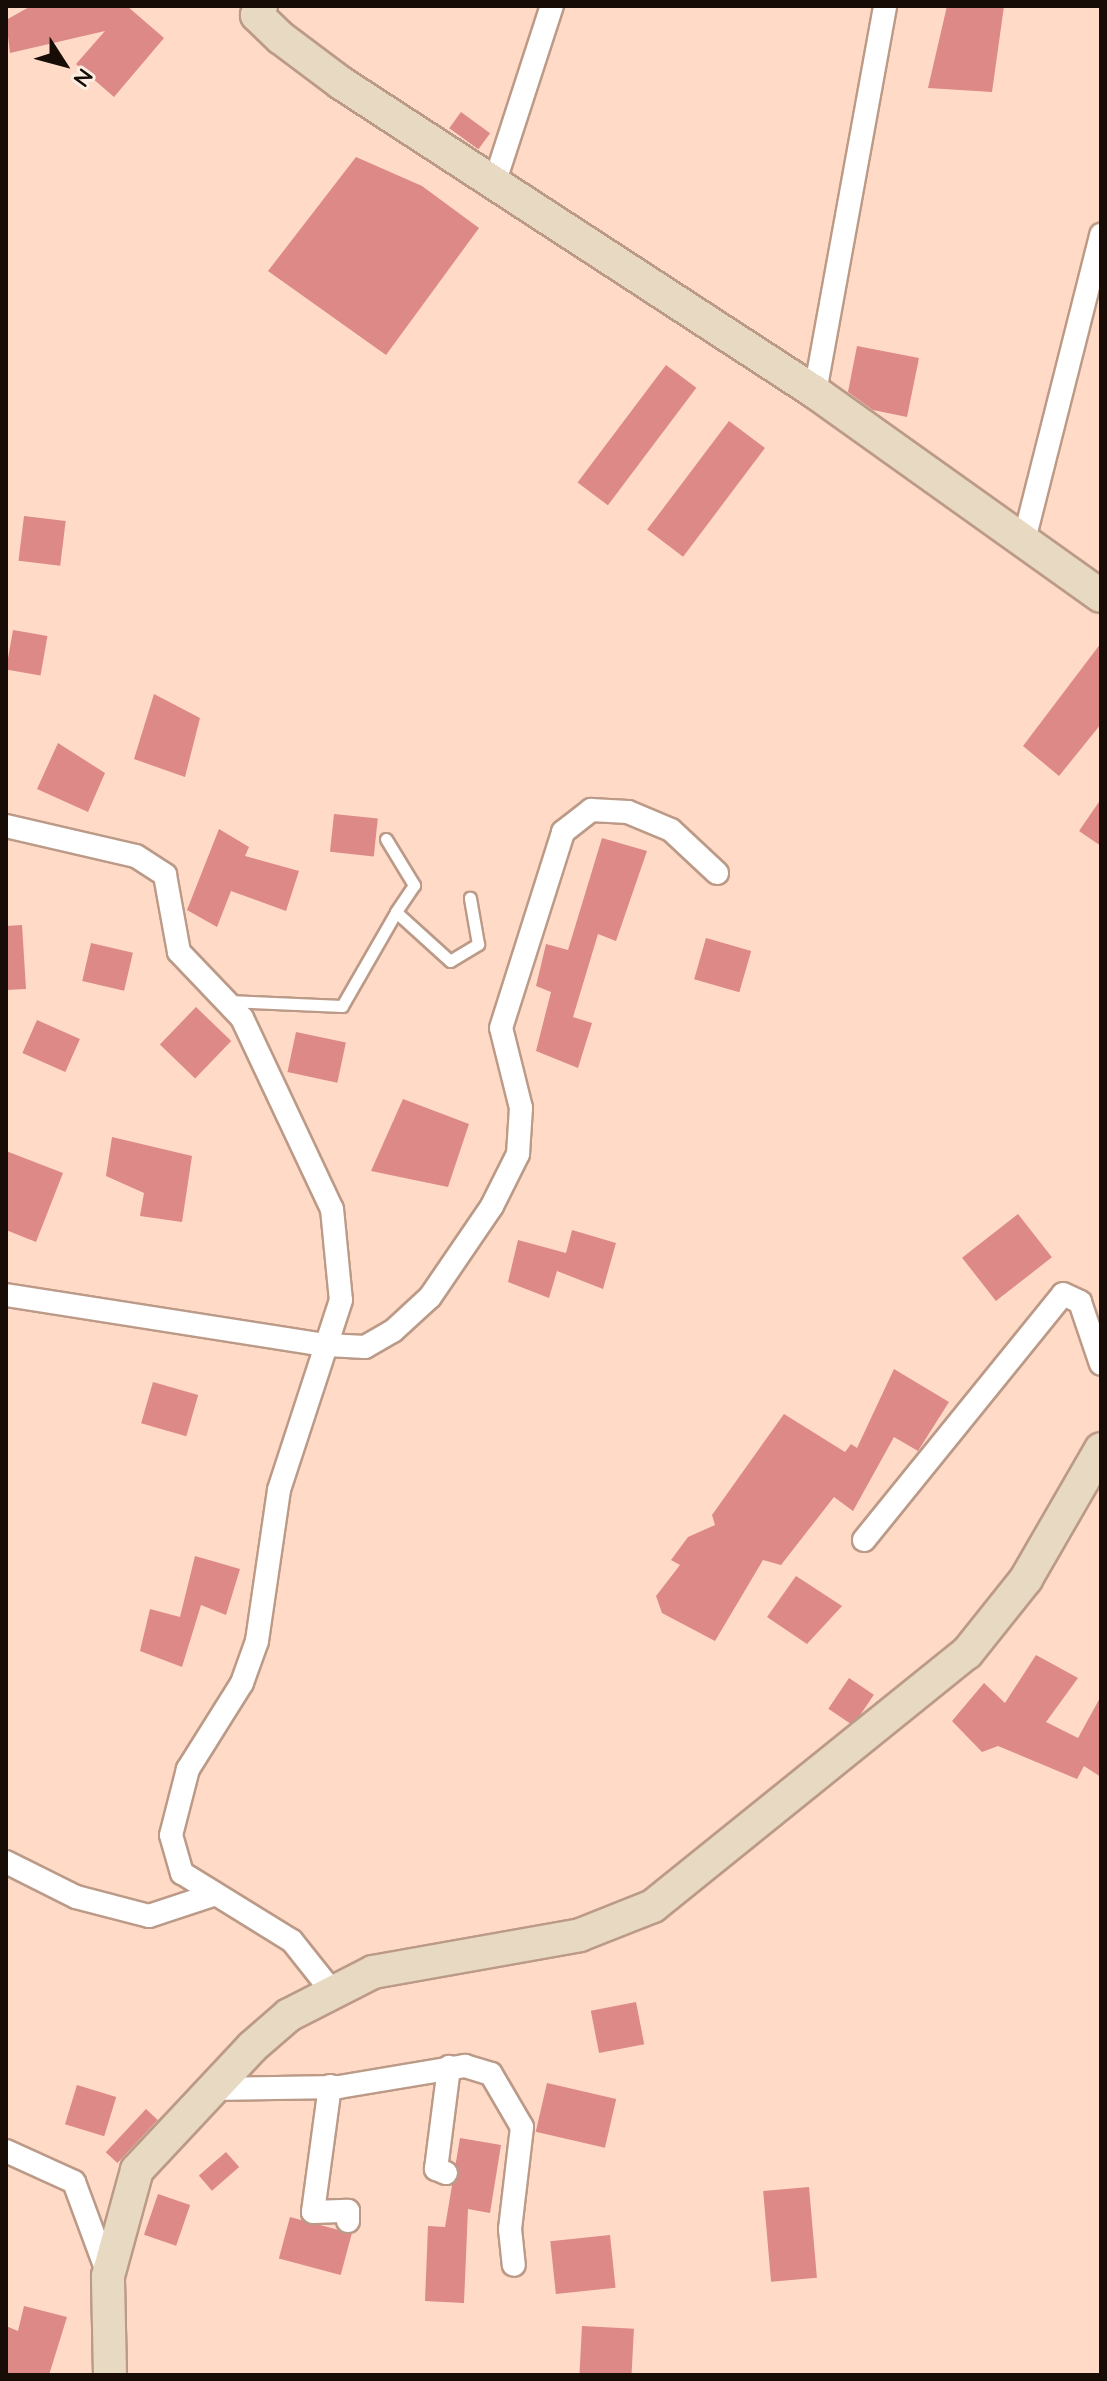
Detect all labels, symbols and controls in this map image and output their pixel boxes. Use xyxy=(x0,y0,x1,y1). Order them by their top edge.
north arrow xyxy=(24,24,104,104)
text: N xyxy=(67,63,100,93)

